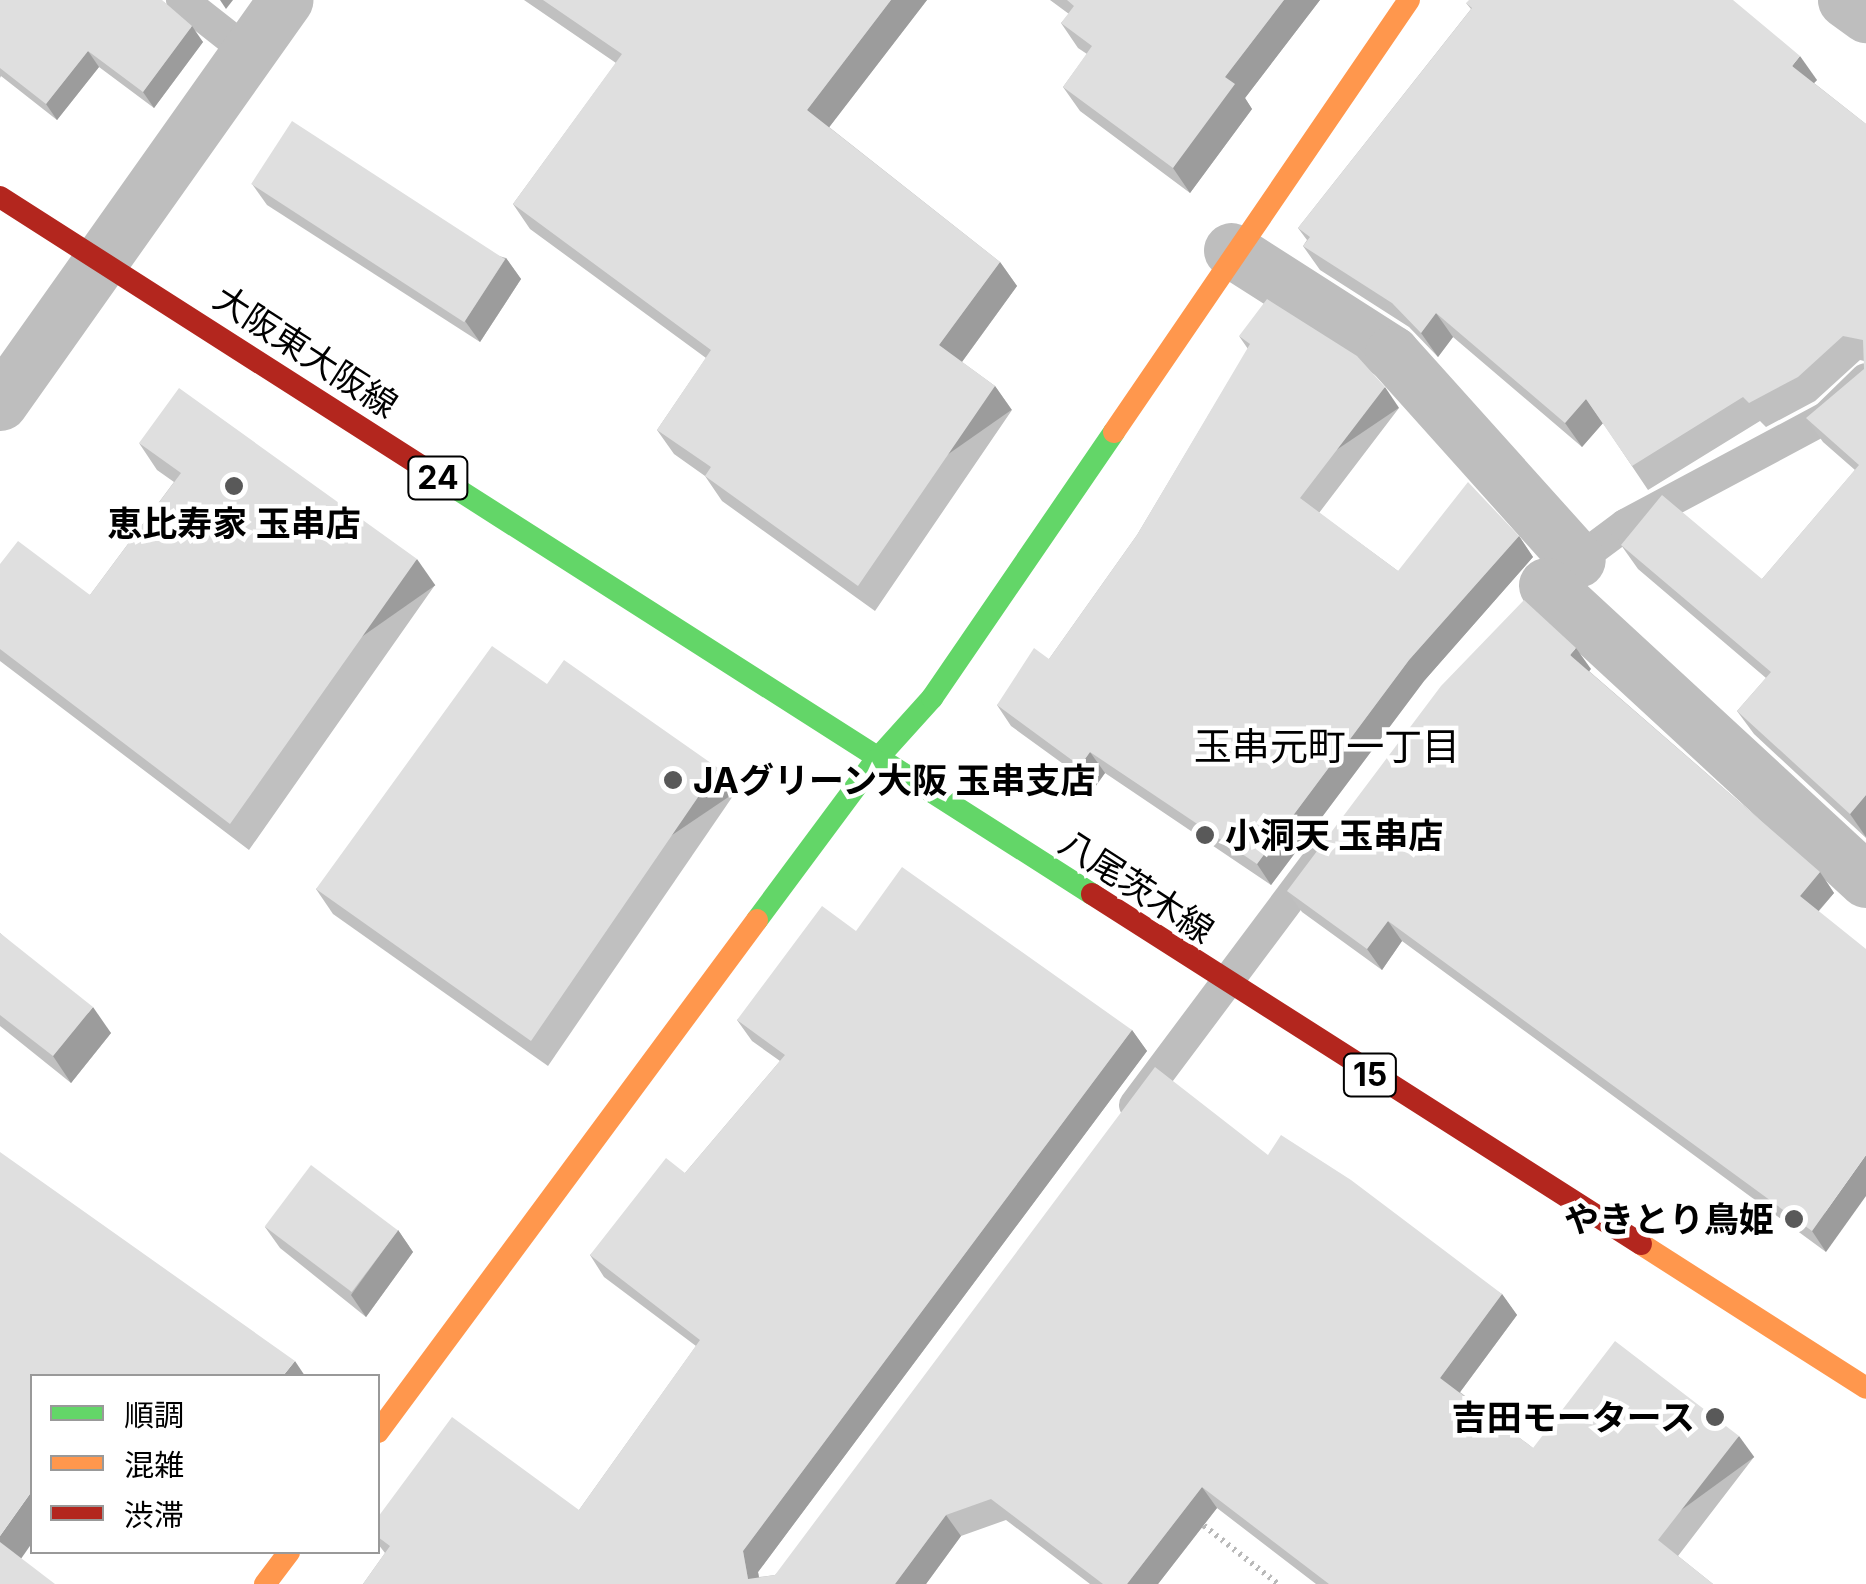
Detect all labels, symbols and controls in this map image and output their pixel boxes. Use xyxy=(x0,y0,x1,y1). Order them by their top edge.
street label: 大阪東大阪線 xyxy=(207,276,405,426)
road number: 24 xyxy=(406,451,470,505)
marker: 恵比寿家 玉串店 xyxy=(223,475,245,497)
place label: 恵比寿家 玉串店 xyxy=(107,502,361,544)
district label: 玉串元町一丁目 xyxy=(1194,724,1460,770)
place label: JAグリーン大阪 玉串支店 xyxy=(693,759,1097,801)
marker: JAグリーン大阪 玉串支店 xyxy=(662,769,684,791)
place label: 小洞天 玉串店 xyxy=(1225,814,1443,856)
street label: 八尾茨木線 xyxy=(1052,821,1222,951)
marker: 小洞天 玉串店 xyxy=(1194,824,1216,846)
road number: 15 xyxy=(1342,1048,1398,1102)
place label: やきとり鳥姫 xyxy=(1564,1198,1774,1240)
marker: やきとり鳥姫 xyxy=(1783,1208,1805,1230)
legend xyxy=(30,1374,380,1554)
place label: 吉田モータース xyxy=(1450,1396,1695,1438)
text: 順調 xyxy=(124,1397,184,1433)
marker: 吉田モータース xyxy=(1704,1406,1726,1428)
text: 混雑 xyxy=(124,1447,184,1483)
text: 渋滞 xyxy=(124,1497,184,1533)

